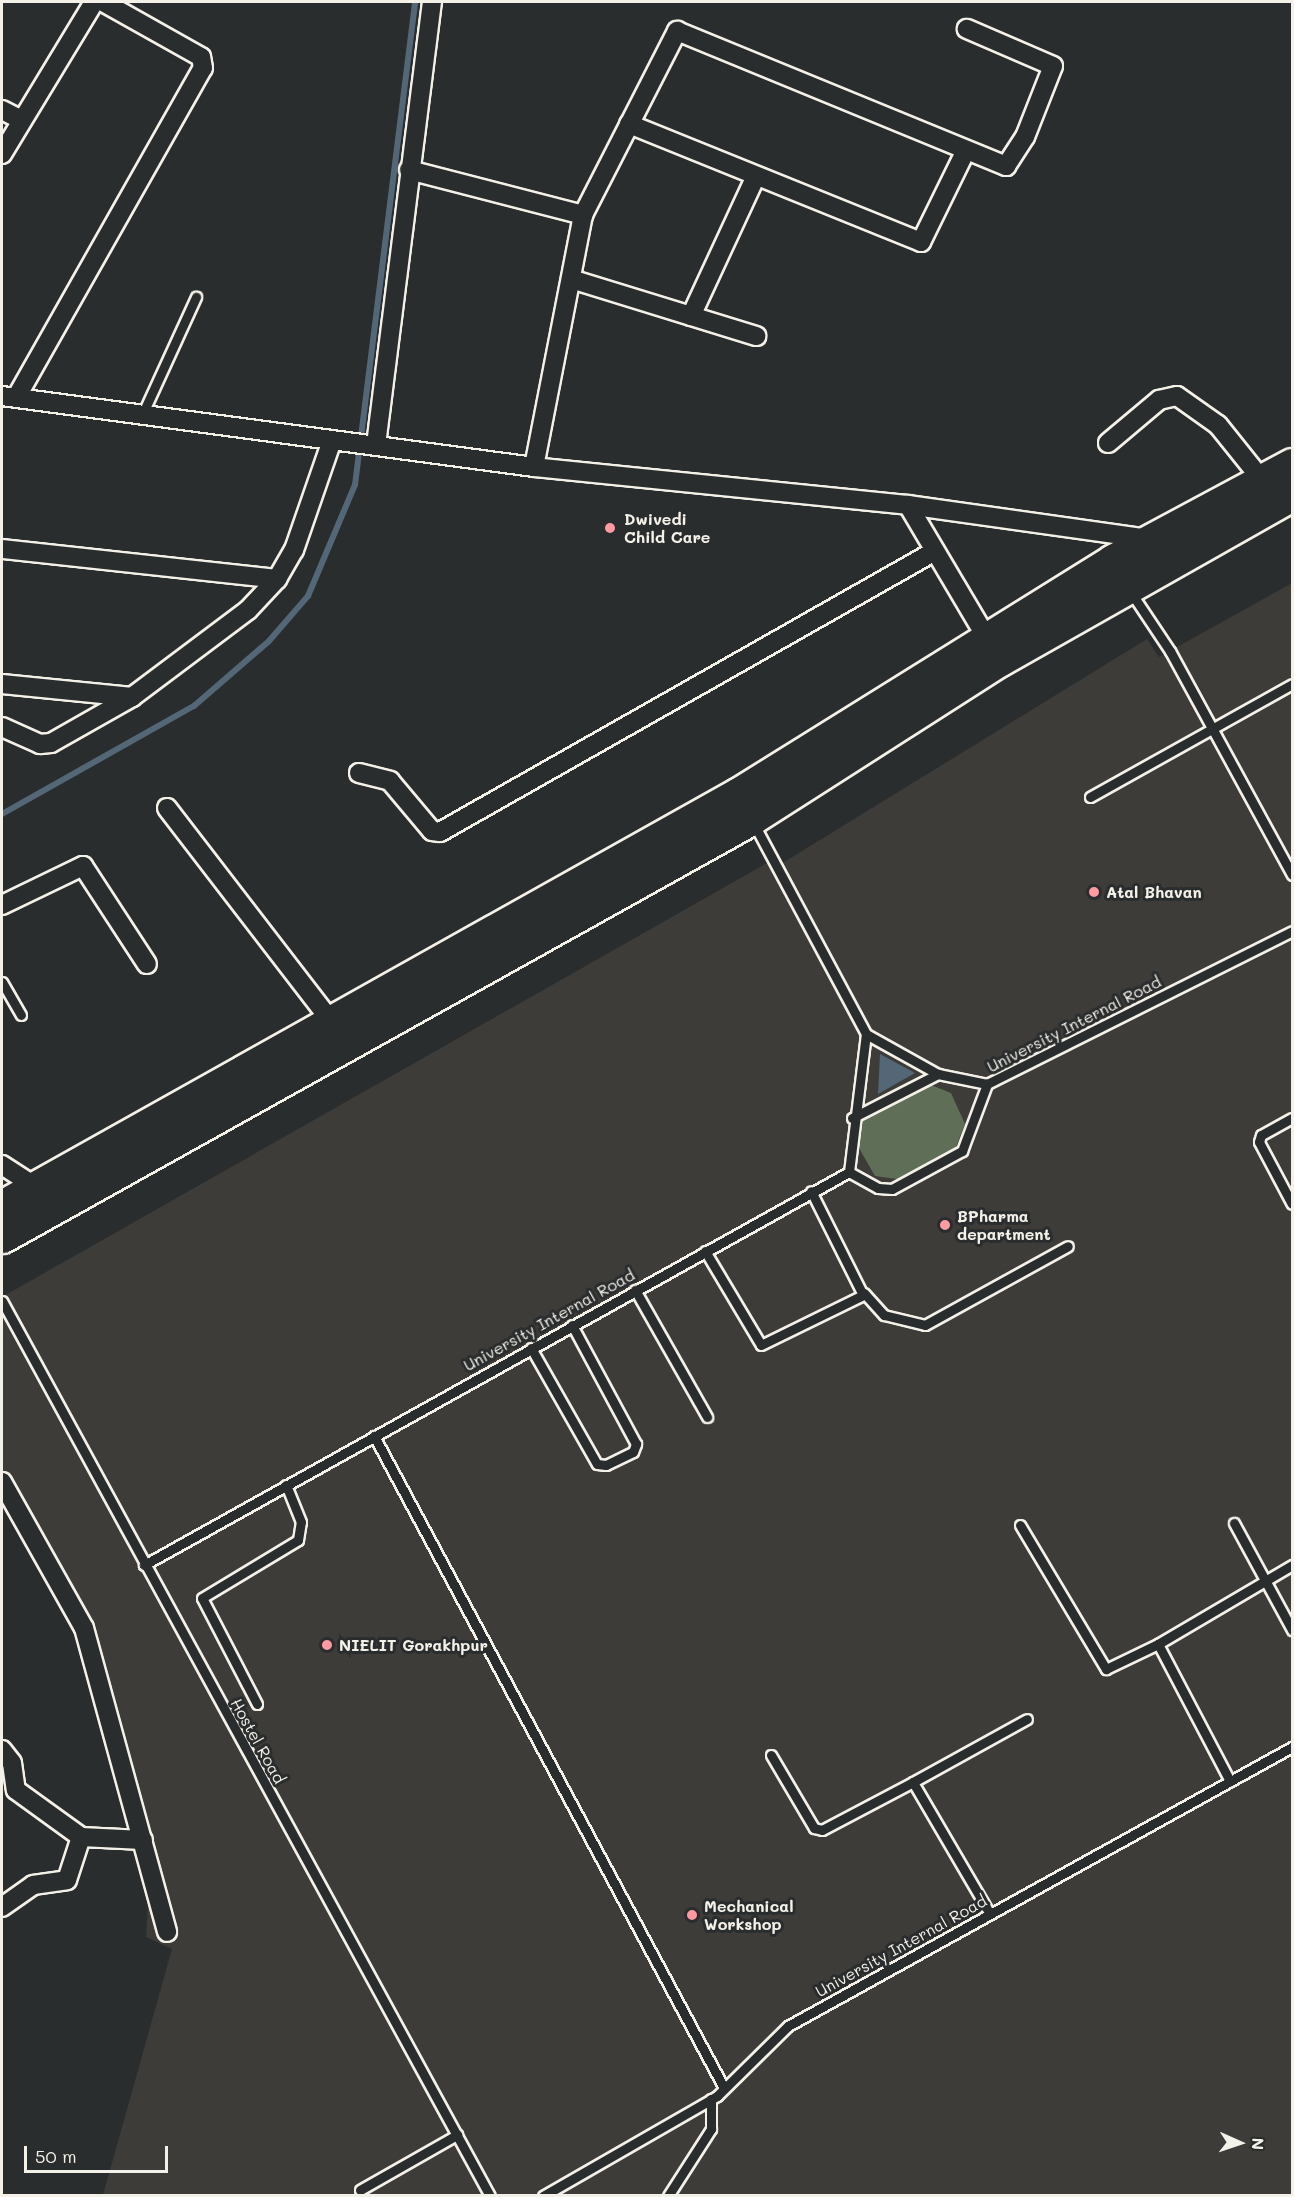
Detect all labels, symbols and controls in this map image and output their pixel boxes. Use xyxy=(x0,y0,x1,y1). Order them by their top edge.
place label: Dwivedi Child Care xyxy=(624,509,710,547)
marker: Dwivedi Child Care xyxy=(601,519,619,537)
place label: Atal Bhavan xyxy=(1106,882,1202,902)
marker: Atal Bhavan xyxy=(1087,885,1101,899)
street label: University Internal Road xyxy=(984,972,1164,1076)
place label: BPharma department xyxy=(957,1206,1051,1244)
marker: BPharma department xyxy=(938,1218,952,1232)
street label: University Internal Road xyxy=(460,1265,638,1375)
place label: NIELIT Gorakhpur xyxy=(339,1635,488,1655)
marker: NIELIT Gorakhpur xyxy=(320,1638,334,1652)
street label: Hostel Road xyxy=(227,1695,289,1787)
street label: University Internal Road xyxy=(812,1891,990,2001)
place label: Mechanical Workshop xyxy=(704,1896,793,1934)
marker: Mechanical Workshop xyxy=(685,1908,699,1922)
north arrow xyxy=(1210,2113,1270,2173)
scale bar xyxy=(27,2134,171,2172)
text: N xyxy=(1248,2137,1269,2151)
text: 50 m xyxy=(35,2144,77,2168)

